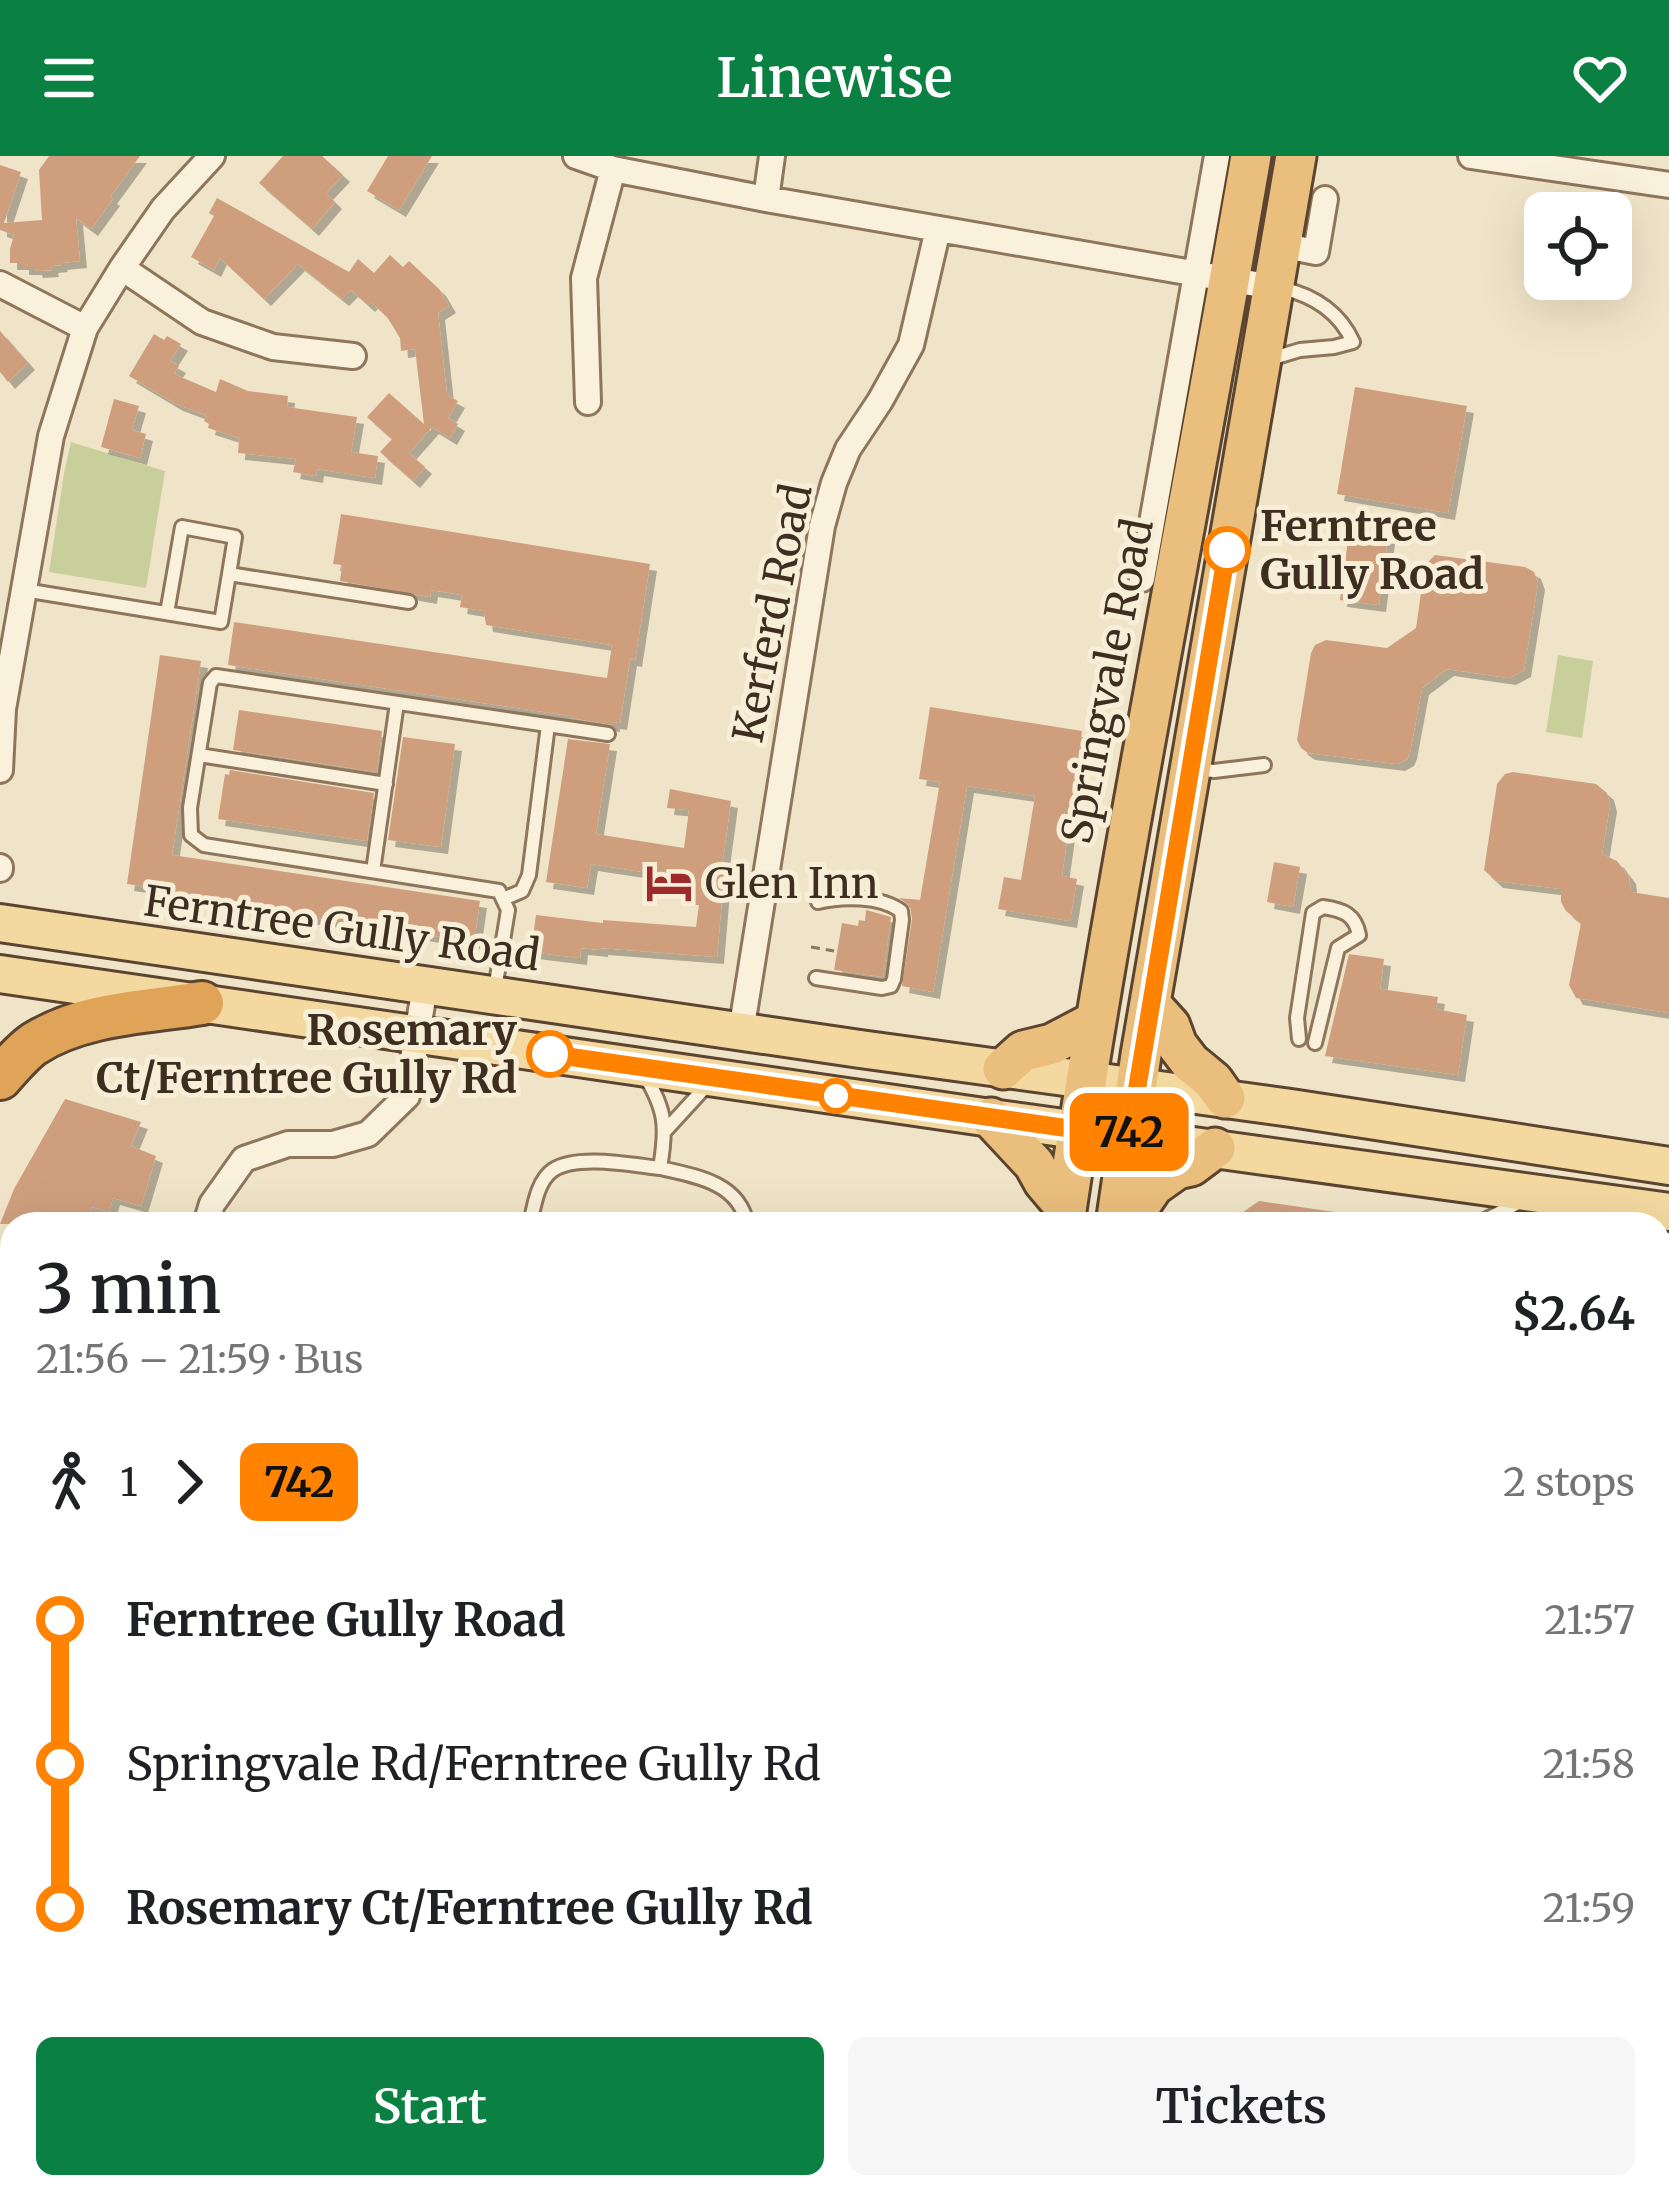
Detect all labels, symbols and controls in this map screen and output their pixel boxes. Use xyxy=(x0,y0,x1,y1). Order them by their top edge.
text: Linewise xyxy=(716,44,953,112)
icon: menu xyxy=(36,45,102,111)
icon: heart xyxy=(1567,45,1633,111)
map controls xyxy=(1524,192,1632,300)
button: locate xyxy=(1524,192,1632,300)
street label: Kerferd Road xyxy=(721,479,823,747)
place label: Ferntree Gully Road xyxy=(1260,500,1484,600)
street label: Springvale Road xyxy=(1050,514,1165,848)
marker: Ferntree Gully Road xyxy=(1205,528,1249,572)
place label: Glen Inn xyxy=(705,857,879,909)
hotel icon: Glen Inn xyxy=(644,858,694,908)
street label: Ferntree Gully Road xyxy=(141,874,543,982)
place label: Rosemary Ct/Ferntree Gully Rd xyxy=(96,1004,517,1104)
marker: Rosemary Ct/Ferntree Gully Rd xyxy=(528,1032,572,1076)
unlabelled marker xyxy=(820,1080,852,1112)
line badge: 742 xyxy=(1060,1093,1198,1171)
text: 742 xyxy=(1094,1106,1164,1158)
text: 3 min xyxy=(36,1248,221,1331)
text: $2.64 xyxy=(1512,1286,1635,1342)
text: 21:56 – 21:59 · Bus xyxy=(36,1335,363,1384)
icon: walk xyxy=(36,1449,102,1515)
icon: forward xyxy=(156,1449,222,1515)
text: 742 xyxy=(264,1456,334,1508)
text: 1 xyxy=(120,1458,138,1507)
text: 2 stops xyxy=(1503,1458,1635,1507)
text: Ferntree Gully Road xyxy=(126,1592,566,1648)
text: 21:57 xyxy=(1544,1596,1635,1645)
text: Springvale Rd/Ferntree Gully Rd xyxy=(126,1736,821,1792)
text: 21:58 xyxy=(1543,1740,1635,1789)
text: Rosemary Ct/Ferntree Gully Rd xyxy=(126,1880,813,1936)
text: 21:59 xyxy=(1543,1884,1635,1933)
button: Start xyxy=(36,2037,824,2175)
button: Tickets xyxy=(848,2037,1635,2175)

